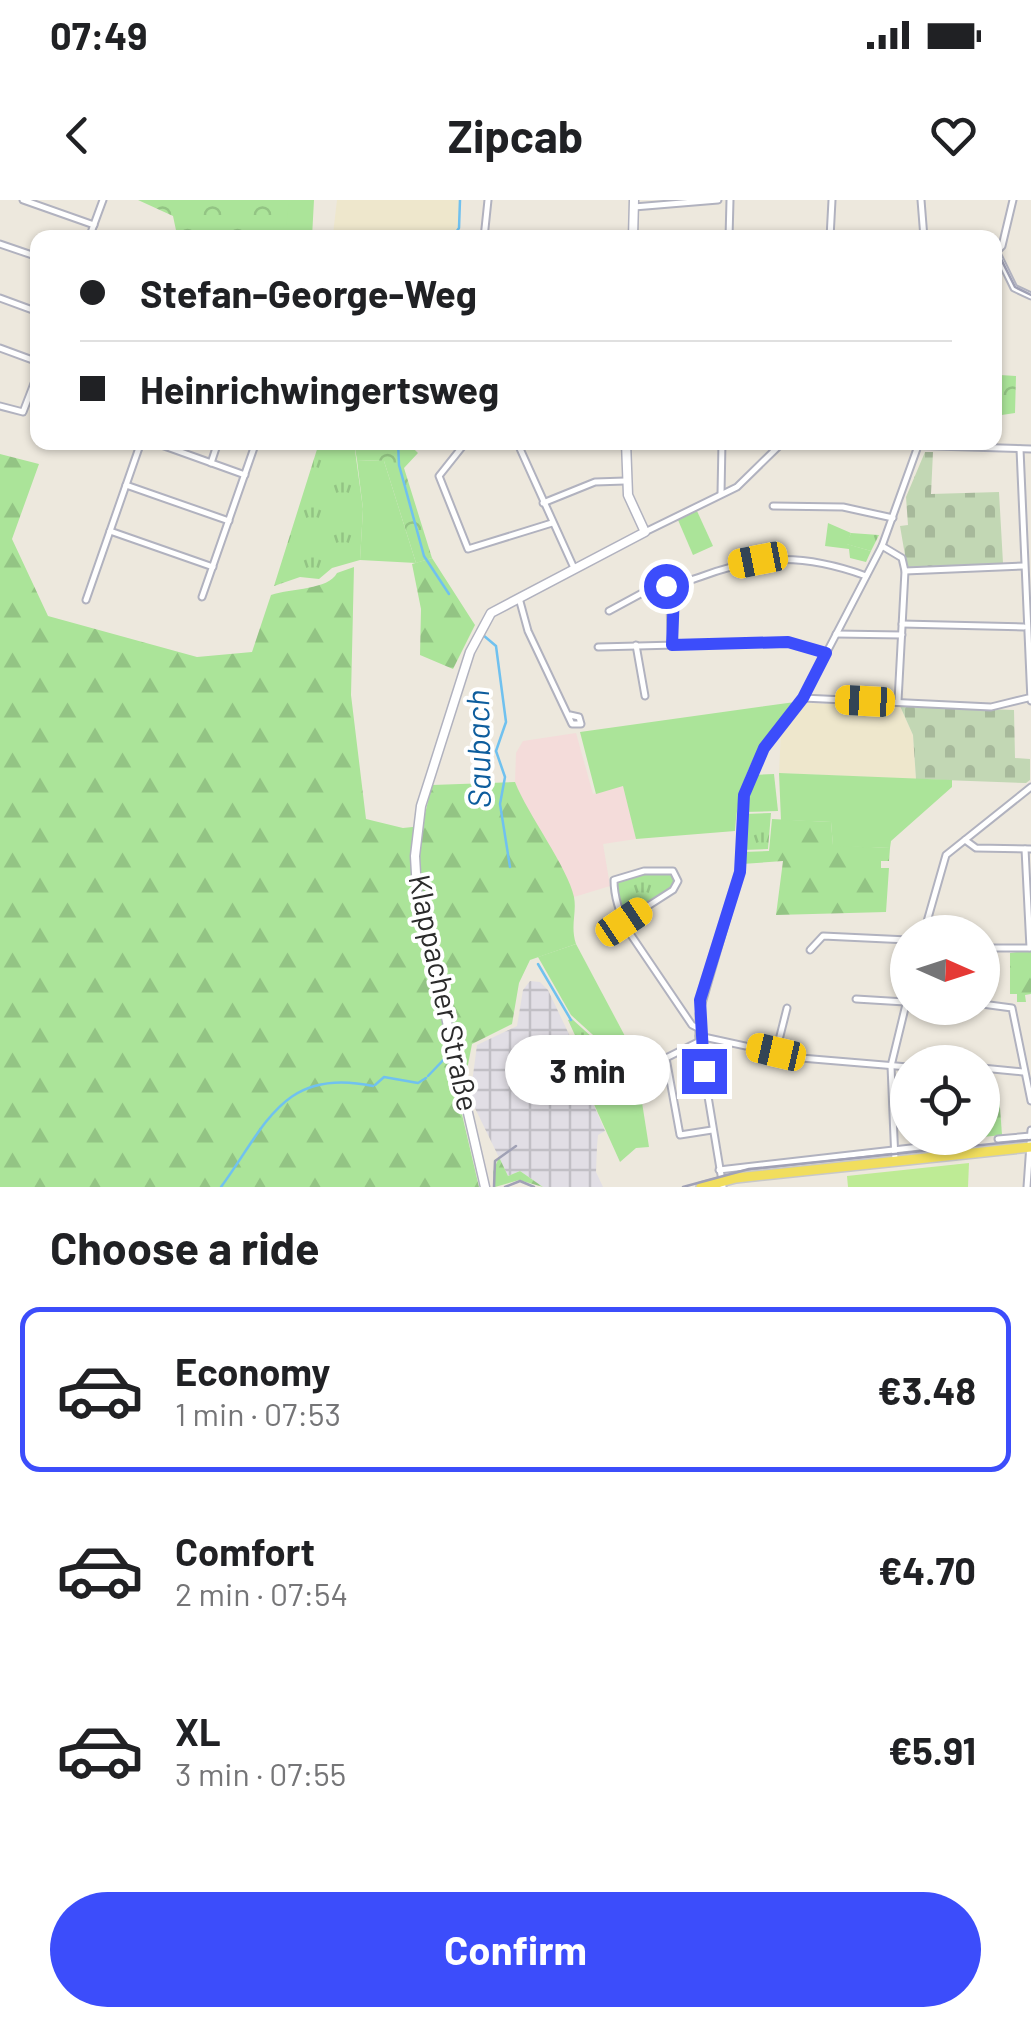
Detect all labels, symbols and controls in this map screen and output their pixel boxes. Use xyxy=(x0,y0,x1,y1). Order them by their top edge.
text: 07:49 xyxy=(50,12,148,58)
icon: back xyxy=(50,108,105,163)
text: Zipcab xyxy=(448,108,583,162)
icon: heart xyxy=(926,108,981,163)
text: Stefan-George-Weg xyxy=(140,270,477,316)
text: Heinrichwingertsweg xyxy=(140,366,499,412)
car xyxy=(726,540,790,580)
route start xyxy=(644,564,689,609)
car xyxy=(834,684,896,718)
water label: Saubach xyxy=(457,689,497,809)
street label: Klappacher Straße xyxy=(402,871,488,1114)
car xyxy=(591,893,657,951)
north arrow xyxy=(890,915,1000,1025)
map controls xyxy=(890,915,1000,1155)
car xyxy=(743,1031,809,1073)
callout: 3 min xyxy=(504,1036,669,1106)
button: locate xyxy=(890,1045,1000,1155)
route end xyxy=(682,1049,727,1094)
text: 3 min xyxy=(549,1051,626,1089)
text: Choose a ride xyxy=(50,1220,320,1274)
icon: car xyxy=(55,1345,145,1435)
text: Economy xyxy=(175,1348,330,1394)
text: €3.48 xyxy=(878,1367,976,1413)
text: 1 min · 07:53 xyxy=(175,1394,341,1432)
icon: car xyxy=(55,1525,145,1615)
text: Comfort xyxy=(175,1528,315,1574)
text: €4.70 xyxy=(878,1547,976,1593)
text: 2 min · 07:54 xyxy=(175,1574,348,1612)
icon: car xyxy=(55,1705,145,1795)
text: XL xyxy=(175,1708,221,1754)
text: €5.91 xyxy=(888,1727,976,1773)
text: 3 min · 07:55 xyxy=(175,1754,346,1792)
button: Confirm xyxy=(50,1892,981,2007)

